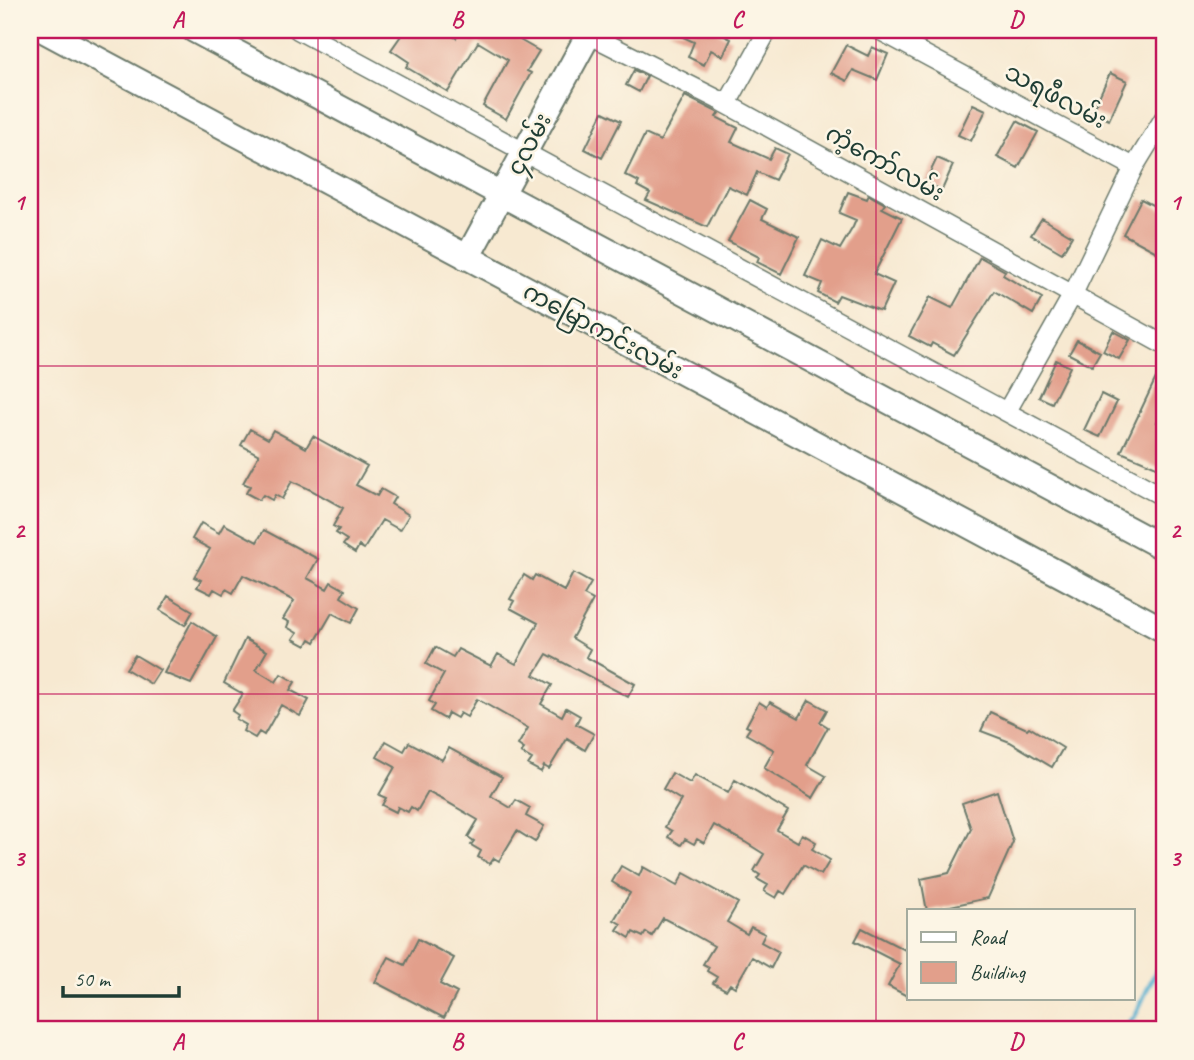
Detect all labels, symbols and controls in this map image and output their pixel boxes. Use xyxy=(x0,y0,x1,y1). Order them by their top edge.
text: A xyxy=(172,5,186,34)
text: B xyxy=(451,5,465,34)
text: C xyxy=(732,5,746,34)
text: D xyxy=(1009,5,1025,34)
street label: သရဖီလမ်း xyxy=(998,56,1113,139)
street label: ၄လမ်း xyxy=(499,107,561,182)
street label: ကံ့ကော်လမ်း xyxy=(820,117,950,209)
text: 1 xyxy=(14,188,27,217)
text: 1 xyxy=(1170,188,1183,217)
street label: ကမြောကင်းလမ်း xyxy=(516,275,689,389)
text: 2 xyxy=(14,516,27,545)
text: 2 xyxy=(1170,516,1183,545)
text: 3 xyxy=(14,844,27,873)
text: 3 xyxy=(1170,844,1183,873)
legend xyxy=(907,909,1134,1000)
text: Road xyxy=(970,924,1009,950)
scale bar xyxy=(63,955,178,999)
text: Building xyxy=(970,959,1027,985)
text: 50 m xyxy=(74,966,112,992)
text: A xyxy=(172,1027,186,1056)
text: B xyxy=(451,1027,465,1056)
text: C xyxy=(732,1027,746,1056)
text: D xyxy=(1009,1027,1025,1056)

